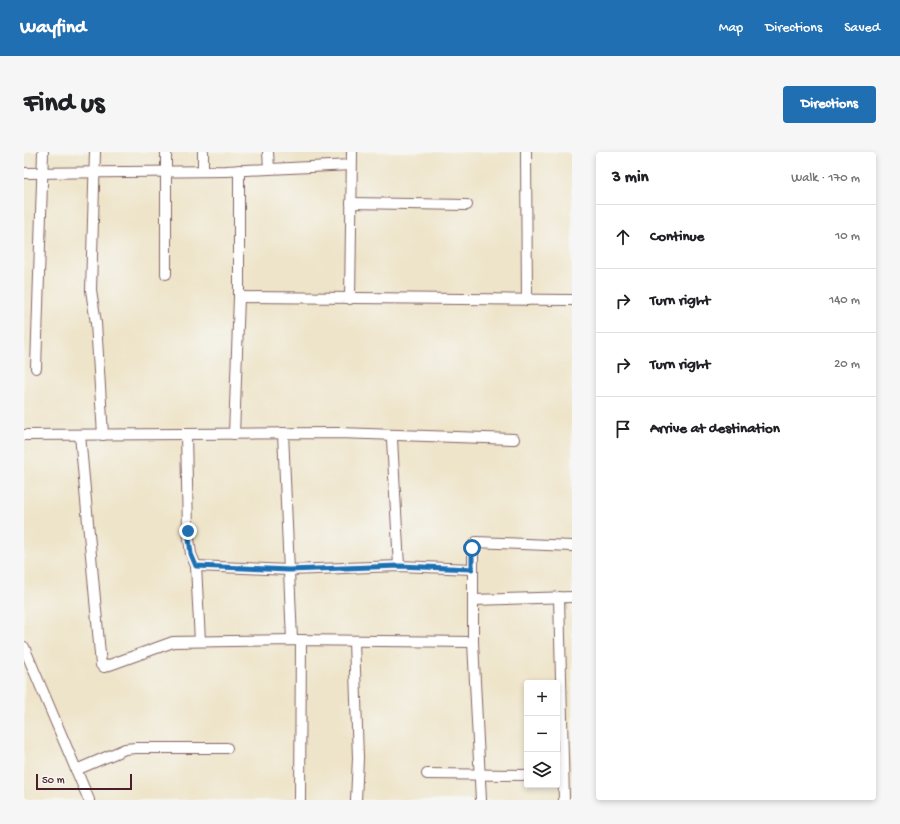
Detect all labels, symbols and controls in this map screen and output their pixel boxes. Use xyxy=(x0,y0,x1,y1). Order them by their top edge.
text: Wayfind xyxy=(20,17,86,40)
text: Map xyxy=(719,20,743,37)
text: Directions xyxy=(765,20,822,37)
text: Saved xyxy=(844,20,880,37)
button: Directions xyxy=(783,86,876,123)
text: Find us xyxy=(24,88,104,121)
text: 3 min xyxy=(612,168,649,188)
text: Walk · 170 m xyxy=(791,171,860,186)
icon: ahead xyxy=(612,226,634,248)
text: Continue xyxy=(650,228,704,246)
text: 10 m xyxy=(835,229,860,244)
icon: right xyxy=(612,290,634,312)
text: Turn right xyxy=(650,292,710,310)
text: 140 m xyxy=(829,293,860,308)
icon: right xyxy=(612,354,634,376)
text: Turn right xyxy=(650,356,710,374)
text: 20 m xyxy=(834,357,860,372)
icon: arrive xyxy=(612,418,634,440)
text: Arrive at destination xyxy=(650,420,780,438)
route end xyxy=(179,522,197,540)
route start xyxy=(463,539,481,557)
map controls xyxy=(524,680,560,788)
button: + xyxy=(524,680,560,716)
button: − xyxy=(524,716,560,752)
button: layers xyxy=(524,752,560,788)
scale bar xyxy=(36,772,132,791)
text: 50 m xyxy=(42,775,64,787)

